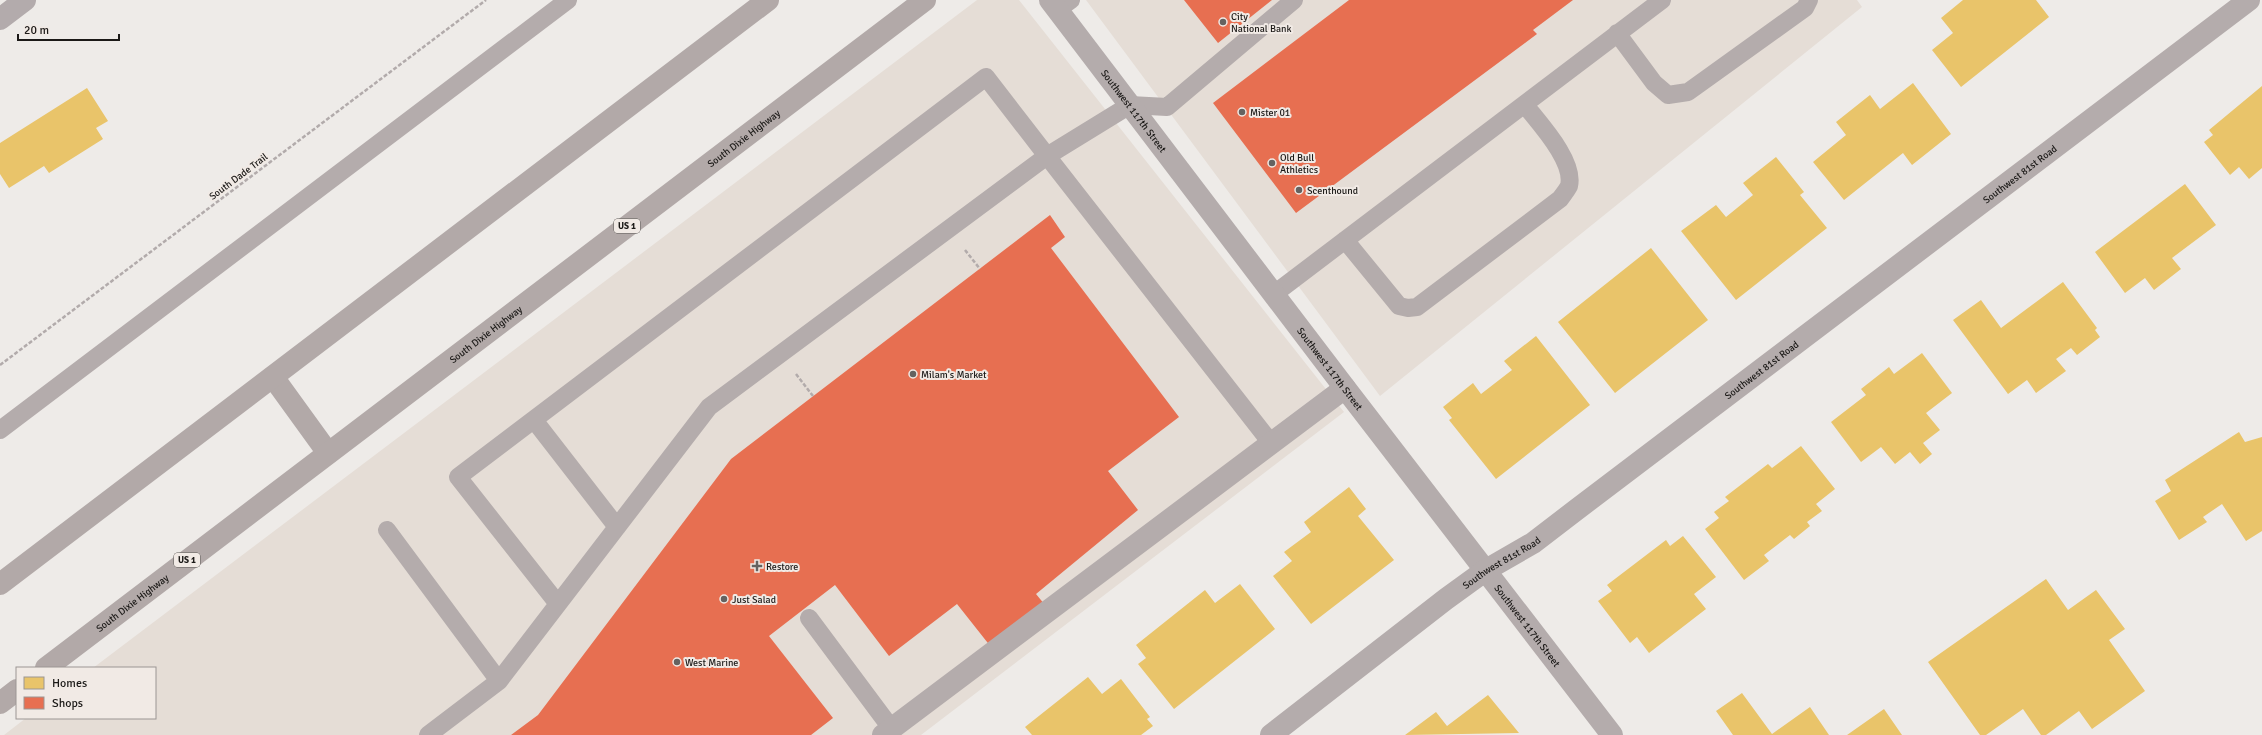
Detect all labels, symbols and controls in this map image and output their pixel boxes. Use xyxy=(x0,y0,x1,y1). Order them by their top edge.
place label: City National Bank xyxy=(1231,11,1292,35)
scale bar xyxy=(18,16,119,42)
marker: City National Bank xyxy=(1218,17,1228,27)
text: 20 m xyxy=(24,23,49,38)
street label: Southwest 117th Street xyxy=(1098,68,1169,155)
street label: South Dixie Highway xyxy=(705,107,783,170)
marker: Mister 01 xyxy=(1237,107,1247,117)
place label: Mister 01 xyxy=(1250,107,1290,119)
street label: Southwest 81st Road xyxy=(1981,143,2060,207)
street label: South Dade Trail xyxy=(207,151,270,203)
place label: Old Bull Athletics xyxy=(1280,152,1319,176)
marker: Old Bull Athletics xyxy=(1267,158,1277,168)
marker: Scenthound xyxy=(1294,185,1304,195)
place label: Scenthound xyxy=(1307,185,1358,197)
road number: US 1 xyxy=(614,219,640,233)
street label: South Dixie Highway xyxy=(447,303,525,366)
street label: Southwest 117th Street xyxy=(1294,325,1365,413)
street label: Southwest 81st Road xyxy=(1723,338,1801,402)
marker: Milam's Market xyxy=(908,369,918,379)
place label: Milam's Market xyxy=(921,369,987,381)
street label: Southwest 81st Road xyxy=(1461,534,1543,592)
road number: US 1 xyxy=(174,553,200,567)
marker: Restore xyxy=(751,560,763,572)
place label: Restore xyxy=(766,561,798,573)
street label: South Dixie Highway xyxy=(94,572,171,635)
street label: Southwest 117th Street xyxy=(1491,582,1563,670)
marker: Just Salad xyxy=(719,594,729,604)
place label: Just Salad xyxy=(732,594,776,606)
marker: West Marine xyxy=(672,657,682,667)
place label: West Marine xyxy=(685,657,738,669)
legend xyxy=(16,667,156,719)
text: Homes xyxy=(52,676,87,691)
text: Shops xyxy=(52,696,83,711)

